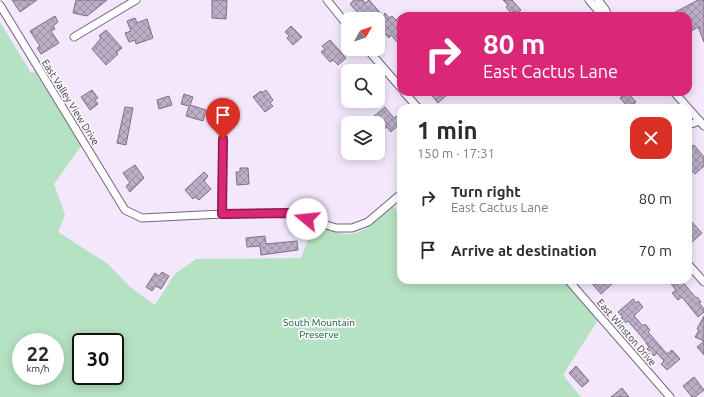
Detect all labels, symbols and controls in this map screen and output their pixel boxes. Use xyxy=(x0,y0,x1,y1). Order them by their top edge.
north arrow xyxy=(341,12,385,56)
map controls xyxy=(341,12,385,160)
icon: right xyxy=(417,28,469,80)
text: 80 m xyxy=(483,28,545,59)
street label: East Valley View Drive xyxy=(40,57,101,147)
text: East Cactus Lane xyxy=(483,61,618,81)
button: search xyxy=(341,64,385,108)
pin xyxy=(206,98,240,139)
icon: arrive xyxy=(212,104,234,126)
button: layers xyxy=(341,116,385,160)
text: 1 min xyxy=(417,117,478,144)
button: close xyxy=(630,117,672,159)
text: 150 m · 17:31 xyxy=(417,146,495,160)
text: Turn right xyxy=(451,183,521,200)
icon: right xyxy=(417,187,439,209)
text: 80 m xyxy=(639,190,672,207)
position arrow xyxy=(286,198,328,240)
text: East Cactus Lane xyxy=(451,200,548,214)
icon: arrive xyxy=(417,239,439,261)
text: Arrive at destination xyxy=(451,242,597,259)
text: 70 m xyxy=(639,242,672,259)
street label: East Winston Drive xyxy=(595,297,659,368)
park label: South Mountain Preserve xyxy=(283,317,355,340)
speed limit sign: 30 xyxy=(72,333,124,385)
text: 22 xyxy=(27,342,49,365)
text: km/h xyxy=(26,363,50,374)

